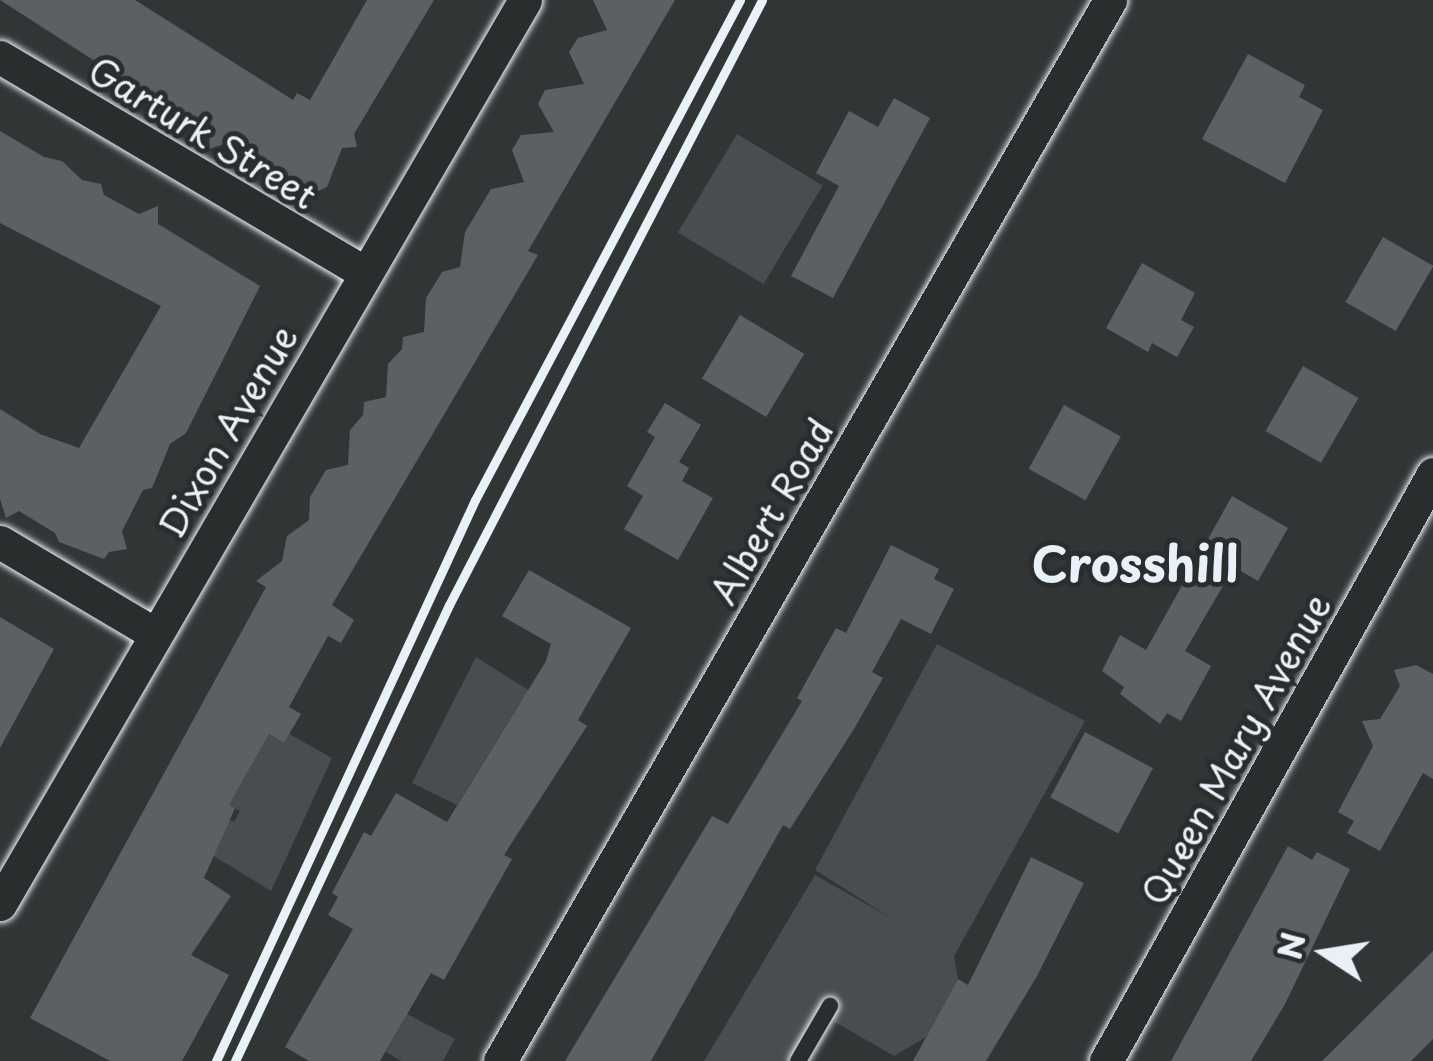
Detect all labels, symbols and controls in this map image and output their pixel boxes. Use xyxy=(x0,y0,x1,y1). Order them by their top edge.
street label: Garturk Street xyxy=(80,46,326,218)
street label: Dixon Avenue xyxy=(150,318,304,544)
street label: Albert Road xyxy=(700,410,842,612)
district label: Crosshill xyxy=(1032,534,1238,592)
street label: Queen Mary Avenue xyxy=(1131,585,1339,913)
north arrow xyxy=(1265,893,1385,1013)
text: N xyxy=(1263,928,1317,964)

